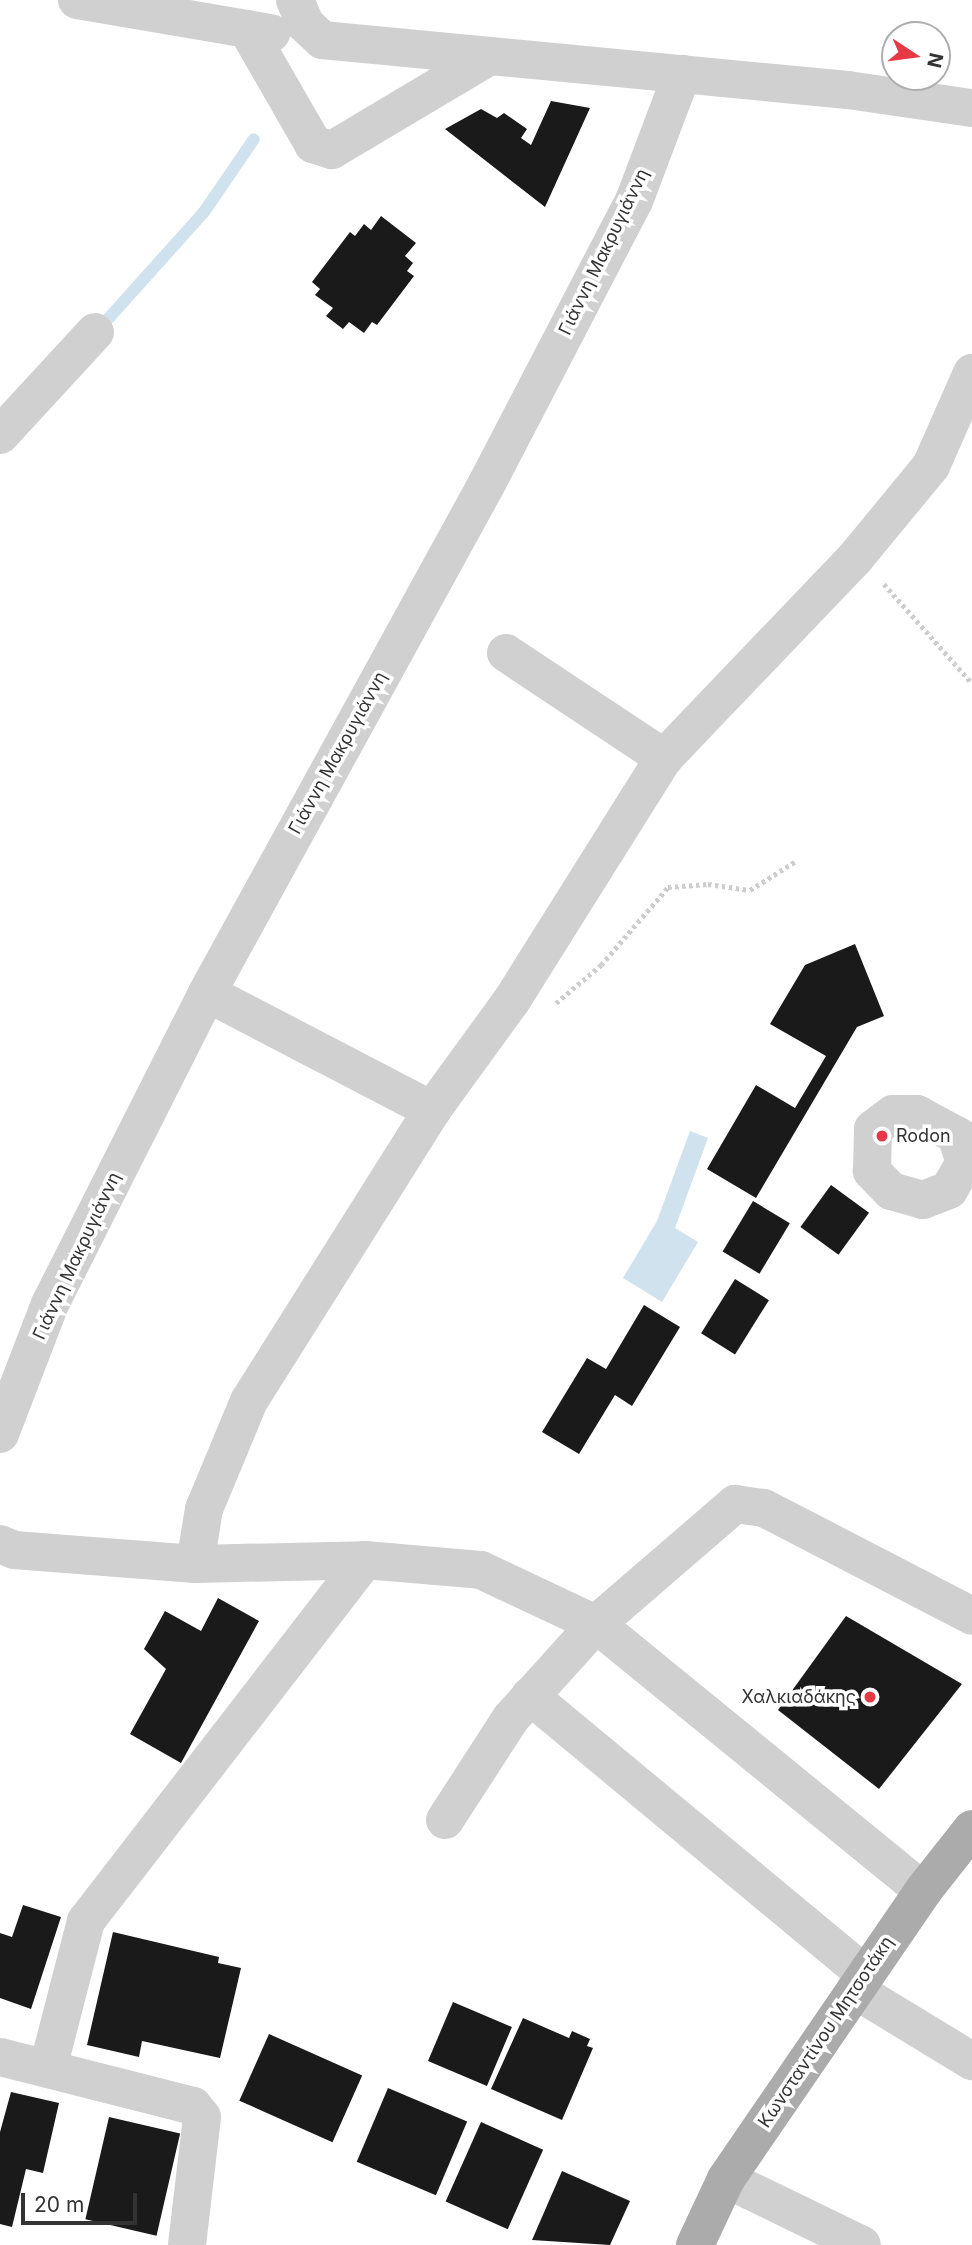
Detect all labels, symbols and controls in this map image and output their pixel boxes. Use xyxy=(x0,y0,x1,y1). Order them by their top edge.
north arrow xyxy=(881,21,951,91)
text: N xyxy=(922,51,948,70)
street label: Γιάννη Μακρυγιάννη xyxy=(554,165,654,339)
street label: Γιάννη Μακρυγιάννη xyxy=(284,668,392,838)
place label: Rodon xyxy=(896,1125,951,1147)
marker: Rodon xyxy=(874,1128,890,1144)
street label: Γιάννη Μακρυγιάννη xyxy=(29,1169,125,1343)
place label: Χαλκιαδάκης xyxy=(742,1686,856,1708)
marker: Χαλκιαδάκης xyxy=(862,1689,878,1705)
street label: Κωνσταντίνου Μητσοτάκη xyxy=(754,1932,898,2132)
scale bar xyxy=(24,2178,140,2222)
text: 20 m xyxy=(34,2192,84,2217)

